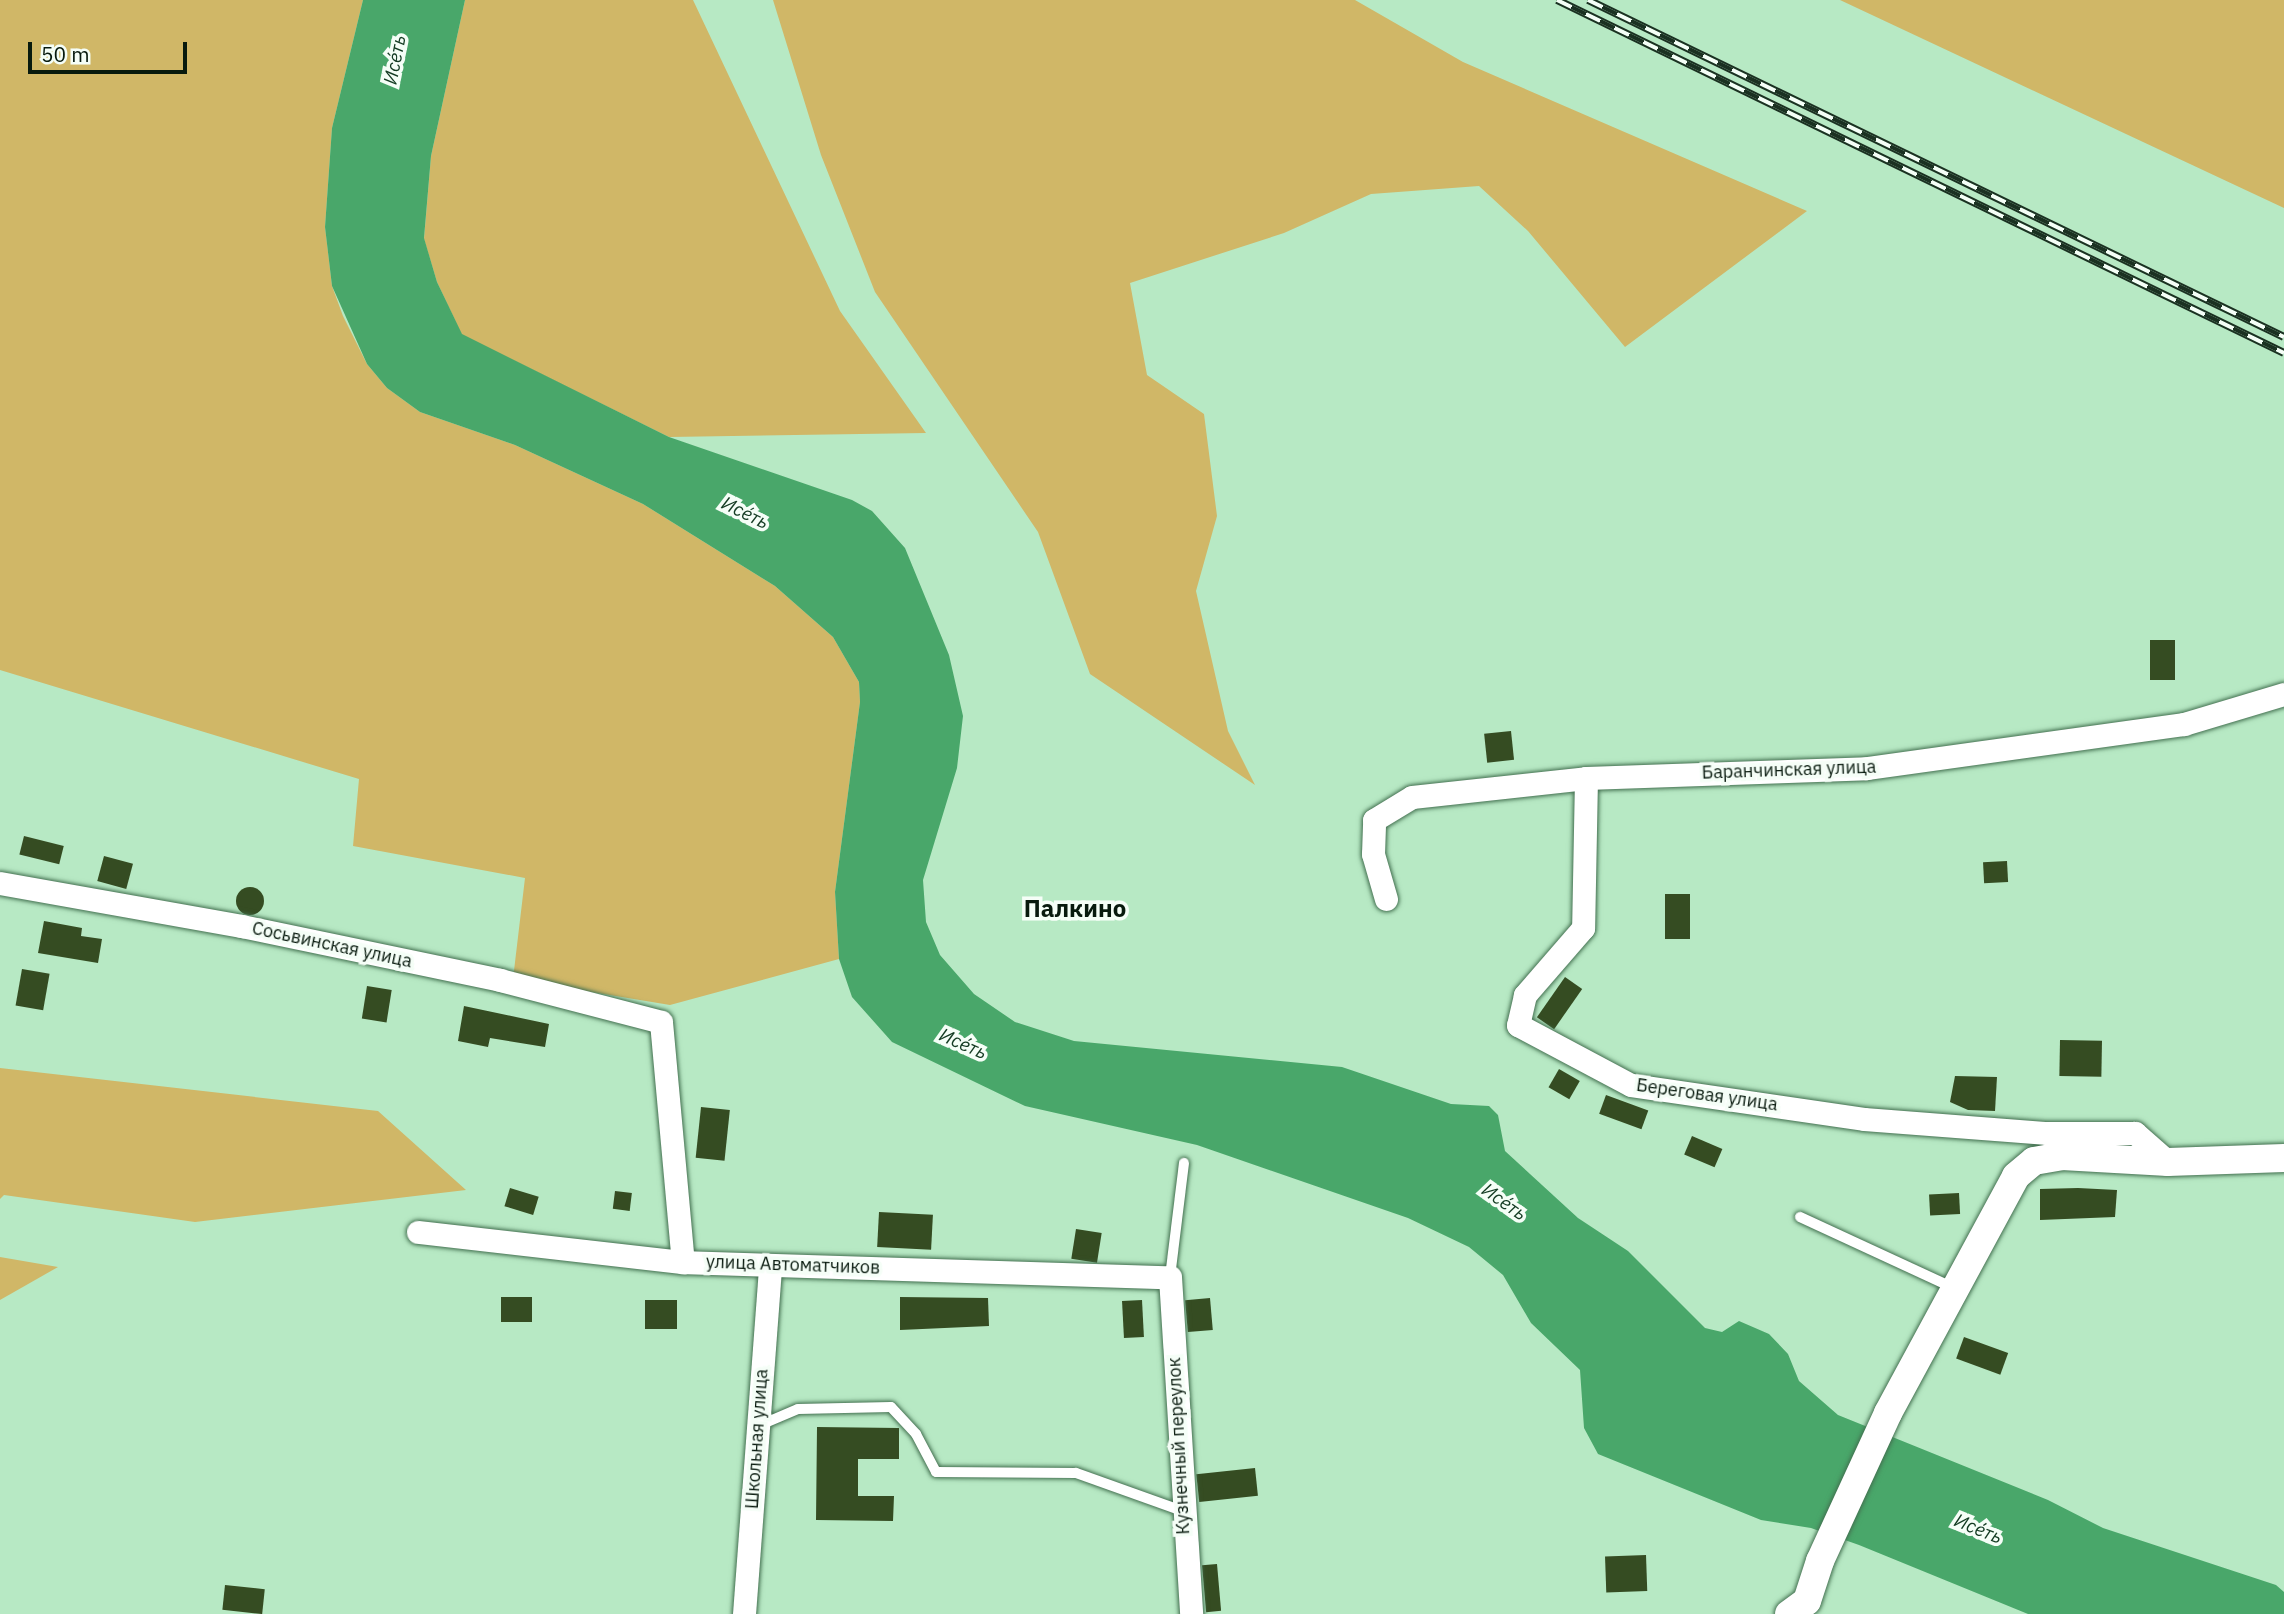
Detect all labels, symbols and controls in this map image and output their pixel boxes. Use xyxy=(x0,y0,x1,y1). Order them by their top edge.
scale bar xyxy=(32,28,191,72)
water label: Исе́ть xyxy=(379,33,411,87)
text: 50 m xyxy=(41,40,90,68)
water label: Исе́ть xyxy=(718,492,772,534)
street label: Баранчинская улица xyxy=(1701,756,1877,784)
district label: Палкино xyxy=(1024,895,1126,923)
street label: Сосьвинская улица xyxy=(250,917,414,973)
water label: Исе́ть xyxy=(936,1023,990,1065)
street label: Береговая улица xyxy=(1635,1074,1779,1116)
water label: Исе́ть xyxy=(1477,1178,1531,1226)
street label: улица Автоматчиков xyxy=(706,1251,880,1279)
street label: Кузнечный переулок xyxy=(1164,1357,1194,1535)
street label: Школьная улица xyxy=(741,1368,773,1510)
water label: Исе́ть xyxy=(1951,1509,2005,1549)

